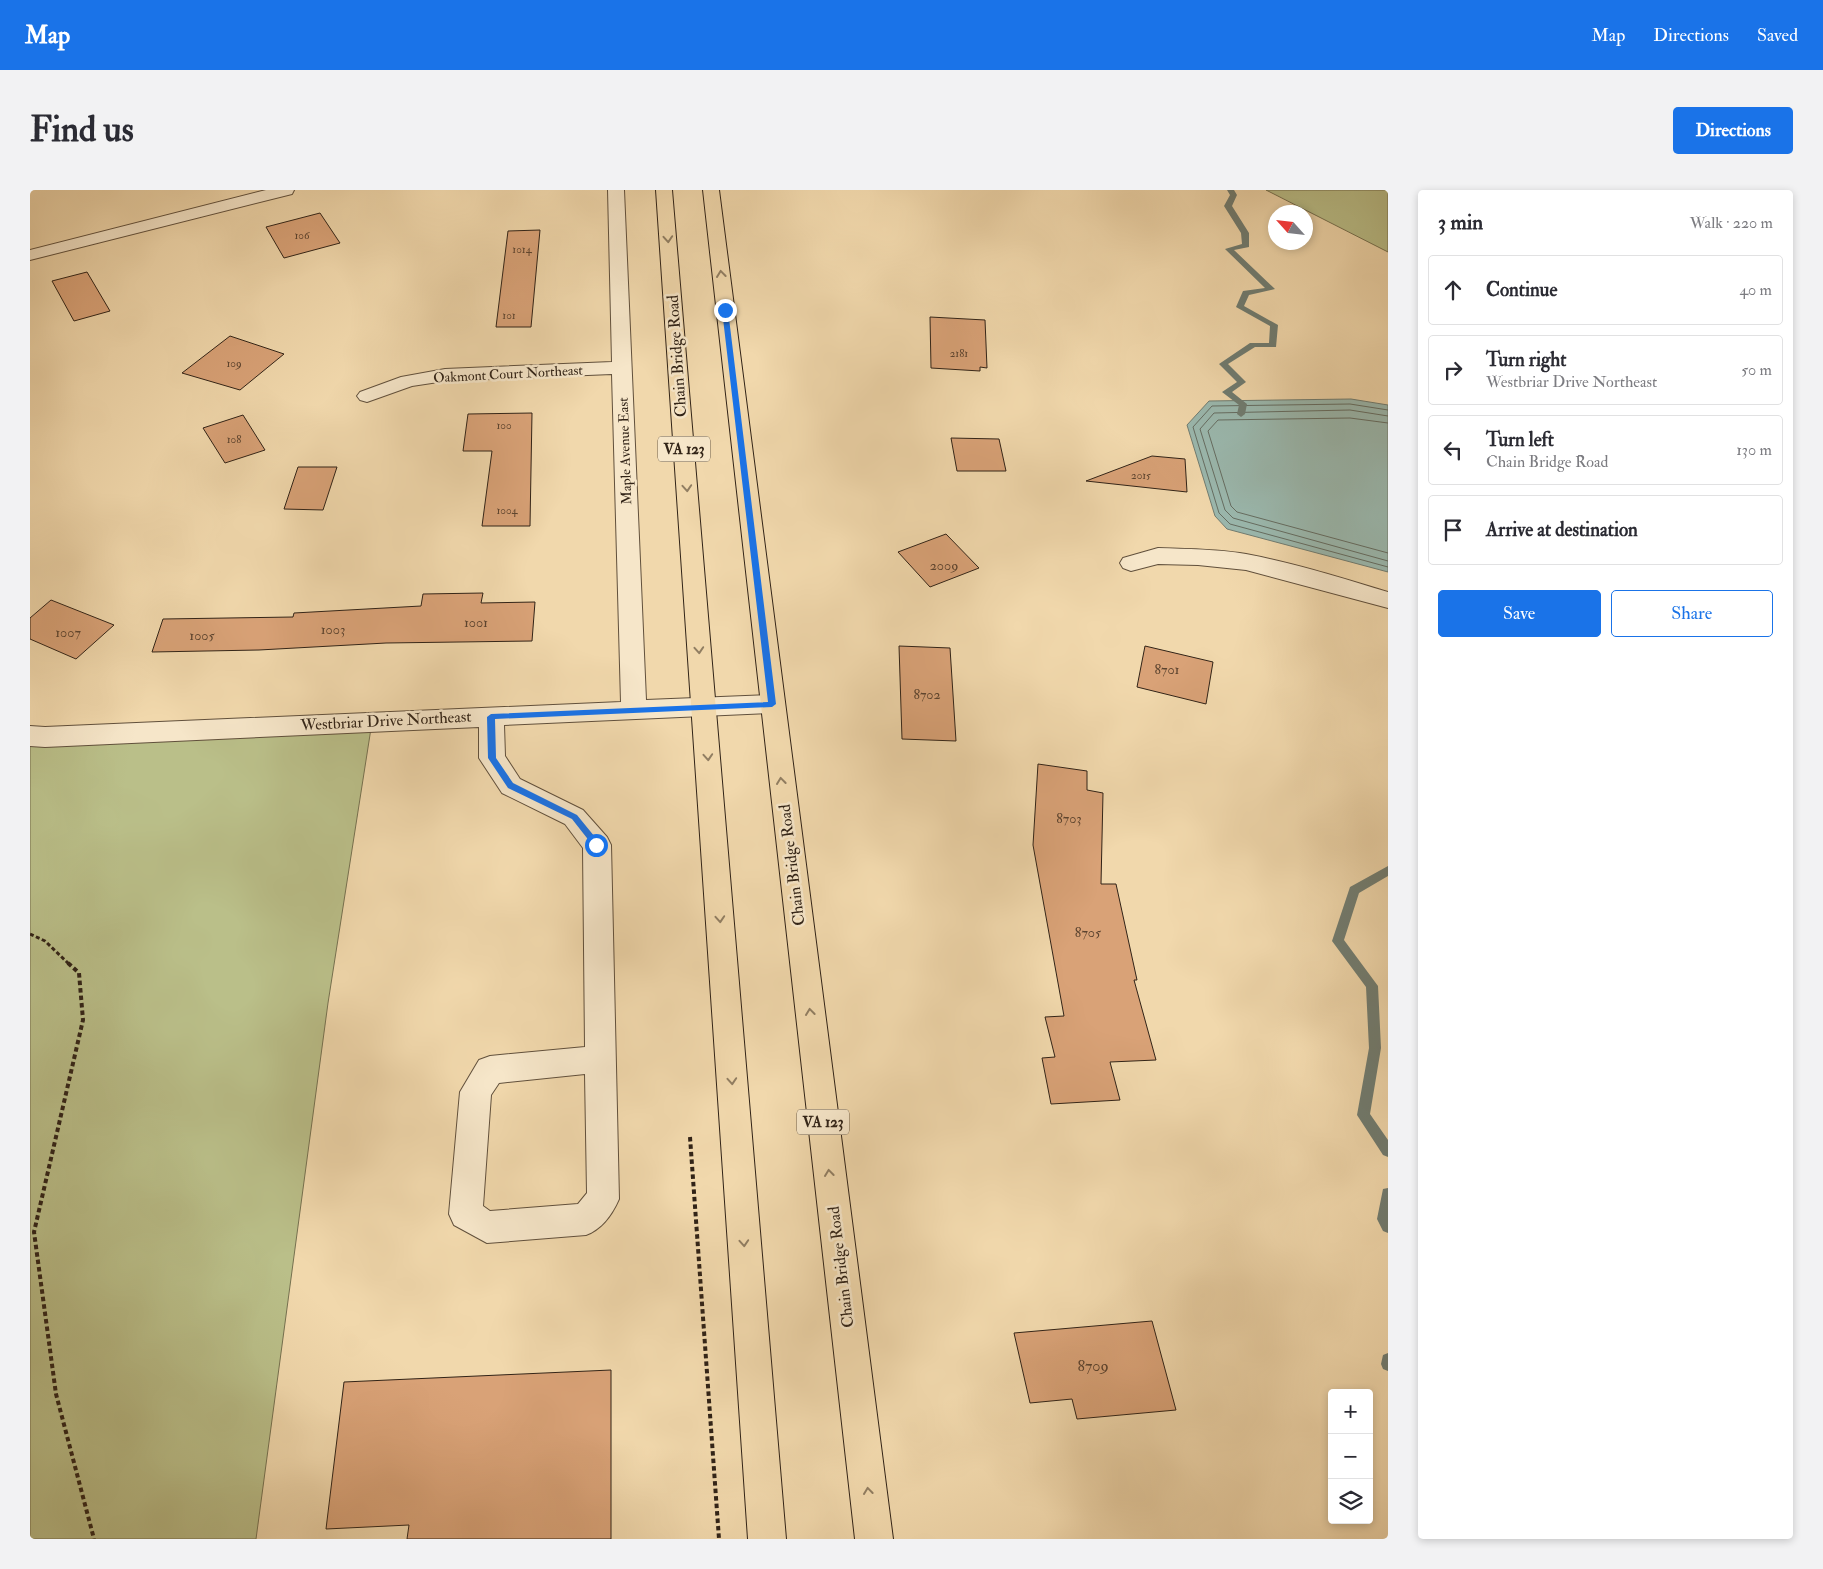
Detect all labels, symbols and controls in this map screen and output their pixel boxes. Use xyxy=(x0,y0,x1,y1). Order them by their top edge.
text: Map xyxy=(25,20,70,51)
text: Map xyxy=(1592,24,1625,47)
text: Directions xyxy=(1653,24,1729,47)
text: Saved xyxy=(1757,24,1798,47)
button: Directions xyxy=(1673,107,1793,154)
text: Find us xyxy=(30,108,134,152)
north arrow xyxy=(1268,205,1313,250)
text: 3 min xyxy=(1438,209,1483,236)
text: Walk · 220 m xyxy=(1690,213,1773,233)
house number: 106 xyxy=(294,229,311,242)
one-way arrow xyxy=(662,235,673,243)
house number: 1014 xyxy=(512,243,533,256)
one-way arrow xyxy=(716,269,727,277)
icon: ahead xyxy=(1439,276,1467,304)
text: Continue xyxy=(1486,278,1557,302)
text: 40 m xyxy=(1739,280,1772,300)
street label: Chain Bridge Road xyxy=(663,294,691,418)
route end xyxy=(714,299,737,322)
house number: 101 xyxy=(502,309,516,322)
house number: 2181 xyxy=(950,347,968,360)
text: Turn right xyxy=(1486,348,1566,372)
icon: right xyxy=(1439,356,1467,384)
house number: 109 xyxy=(226,357,242,370)
text: 50 m xyxy=(1741,360,1772,380)
street label: Oakmont Court Northeast xyxy=(433,362,584,386)
text: Westbriar Drive Northeast xyxy=(1486,372,1657,392)
street label: Maple Avenue East xyxy=(615,397,636,505)
house number: 100 xyxy=(496,419,512,432)
text: Turn left xyxy=(1486,428,1554,452)
house number: 108 xyxy=(227,433,241,446)
road number: VA 123 xyxy=(658,436,710,462)
icon: left xyxy=(1439,436,1467,464)
text: 130 m xyxy=(1736,440,1772,460)
text: Chain Bridge Road xyxy=(1486,452,1608,472)
house number: 2015 xyxy=(1131,469,1151,482)
one-way arrow xyxy=(681,484,692,492)
house number: 1004 xyxy=(496,504,519,517)
icon: arrive xyxy=(1439,516,1467,544)
text: Arrive at destination xyxy=(1486,518,1638,542)
house number: 2009 xyxy=(930,557,958,574)
button: Save xyxy=(1438,590,1601,637)
button: Share xyxy=(1611,590,1773,637)
house number: 1001 xyxy=(464,614,488,631)
house number: 1003 xyxy=(321,621,345,638)
house number: 1007 xyxy=(55,624,81,641)
house number: 1005 xyxy=(189,627,216,644)
one-way arrow xyxy=(694,646,705,654)
house number: 8701 xyxy=(1154,661,1180,678)
house number: 8702 xyxy=(913,686,941,703)
street label: Westbriar Drive Northeast xyxy=(299,707,472,736)
one-way arrow xyxy=(702,753,713,761)
one-way arrow xyxy=(776,777,787,785)
street label: Chain Bridge Road xyxy=(775,803,809,927)
house number: 8703 xyxy=(1056,810,1082,827)
route start xyxy=(585,834,608,857)
one-way arrow xyxy=(714,915,725,923)
house number: 8705 xyxy=(1075,924,1102,941)
one-way arrow xyxy=(805,1007,816,1015)
one-way arrow xyxy=(726,1077,737,1085)
road number: VA 123 xyxy=(797,1110,849,1134)
one-way arrow xyxy=(824,1169,835,1177)
street label: Chain Bridge Road xyxy=(824,1205,858,1329)
one-way arrow xyxy=(739,1239,750,1247)
house number: 8709 xyxy=(1077,1356,1109,1376)
map controls xyxy=(1328,1389,1373,1524)
button: + xyxy=(1328,1389,1373,1434)
button: − xyxy=(1328,1434,1373,1479)
button: layers xyxy=(1328,1479,1373,1524)
one-way arrow xyxy=(863,1486,874,1494)

